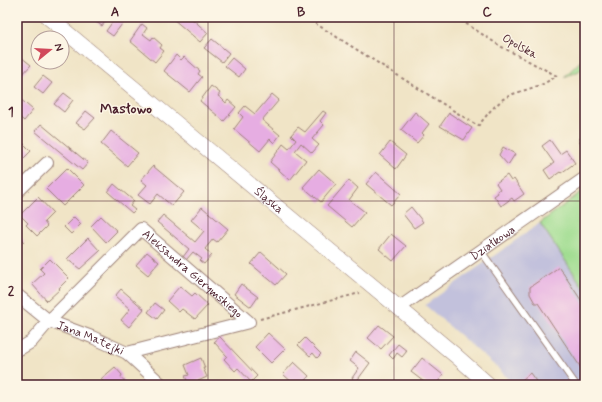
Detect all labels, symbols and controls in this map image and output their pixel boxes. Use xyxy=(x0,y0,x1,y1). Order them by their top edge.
text: A xyxy=(111,4,119,21)
text: B xyxy=(297,4,306,21)
text: C xyxy=(482,4,492,21)
north arrow xyxy=(30,30,70,70)
street label: Opolska xyxy=(499,31,541,64)
text: N xyxy=(51,42,66,53)
district label: Masłowo xyxy=(100,100,152,118)
text: 1 xyxy=(8,104,14,121)
street label: Śląska xyxy=(250,184,286,218)
street label: Działkowa xyxy=(467,222,519,265)
street label: Aleksandra Gierymskiego xyxy=(138,226,246,322)
text: 2 xyxy=(8,283,15,300)
street label: Jana Matejki xyxy=(54,318,126,360)

